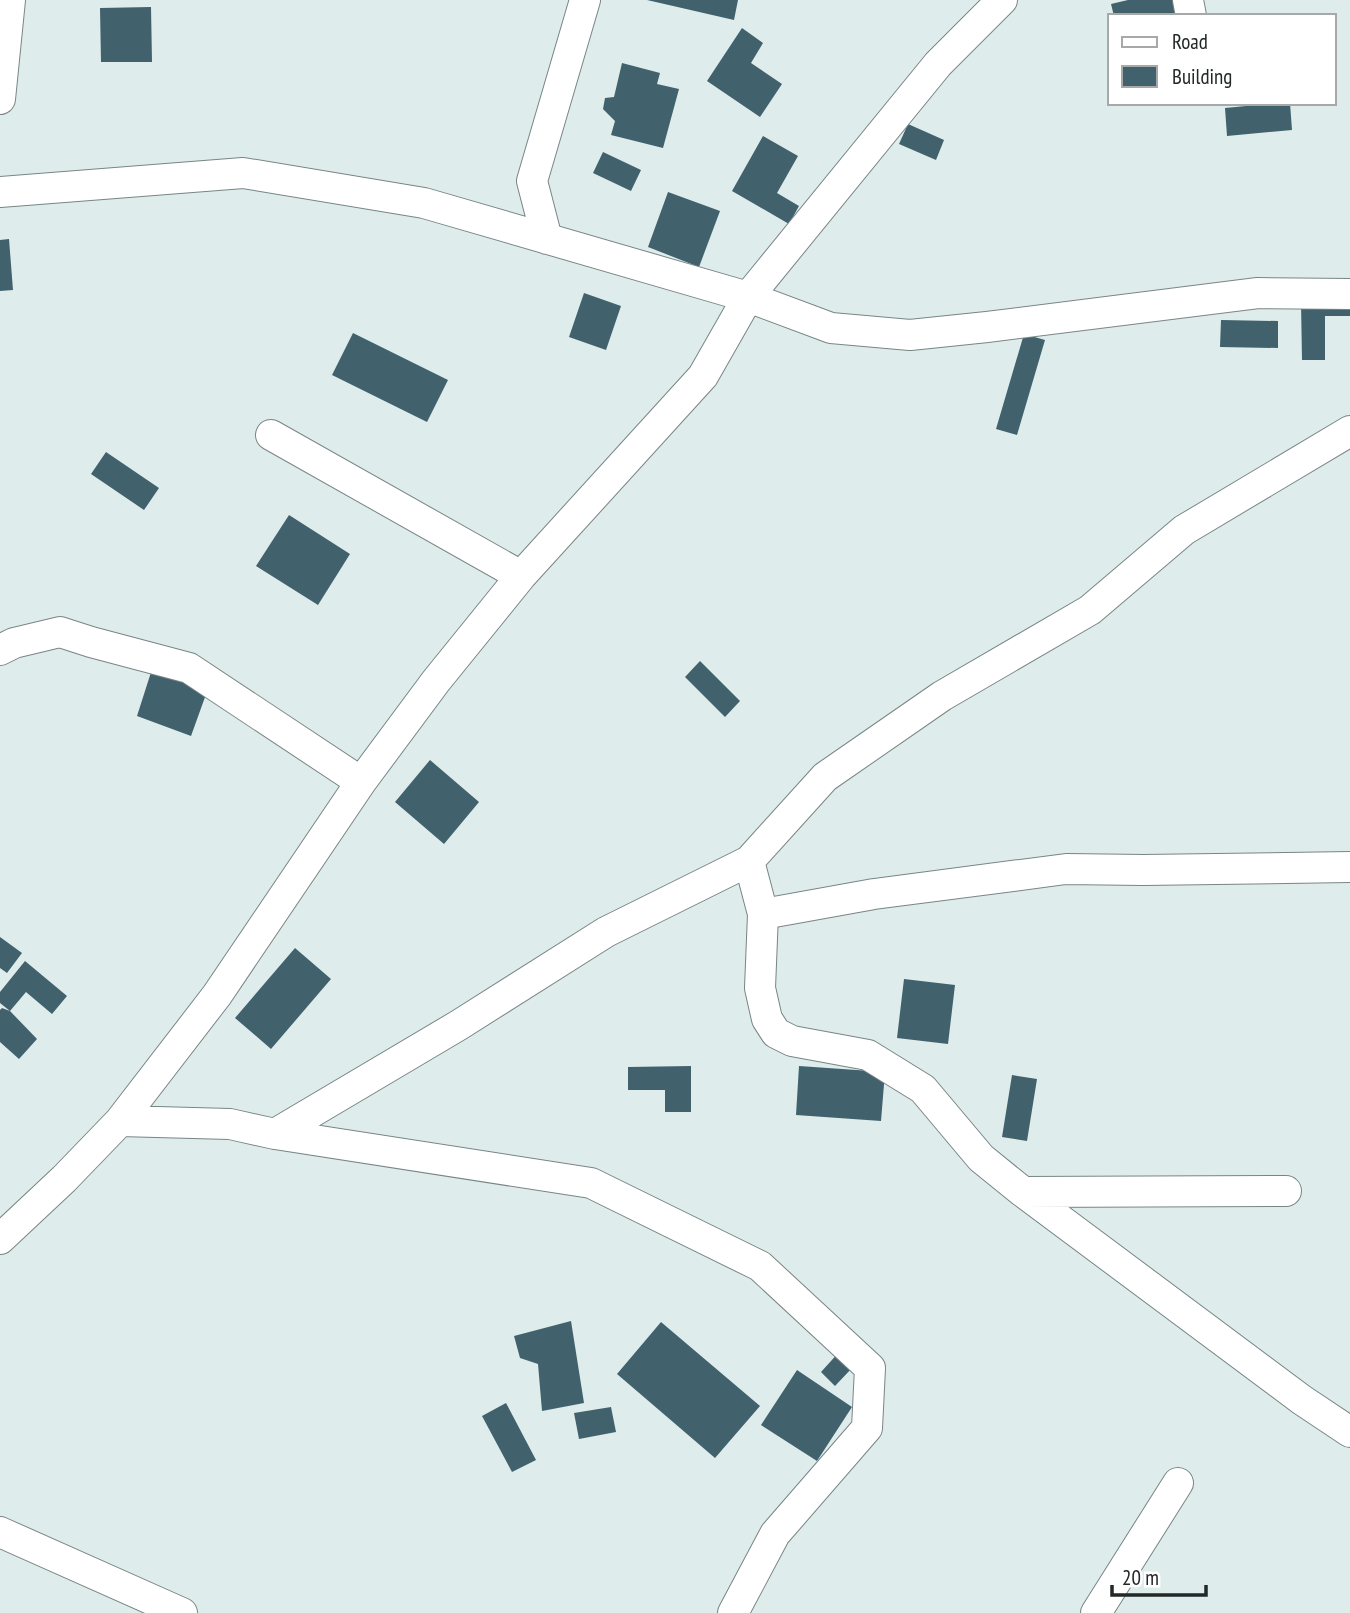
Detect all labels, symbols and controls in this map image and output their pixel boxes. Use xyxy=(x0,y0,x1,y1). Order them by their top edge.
legend xyxy=(1108,14,1336,105)
text: Road xyxy=(1172,28,1208,55)
text: Building xyxy=(1172,63,1232,90)
scale bar xyxy=(1112,1554,1206,1598)
text: 20 m xyxy=(1122,1564,1159,1591)

